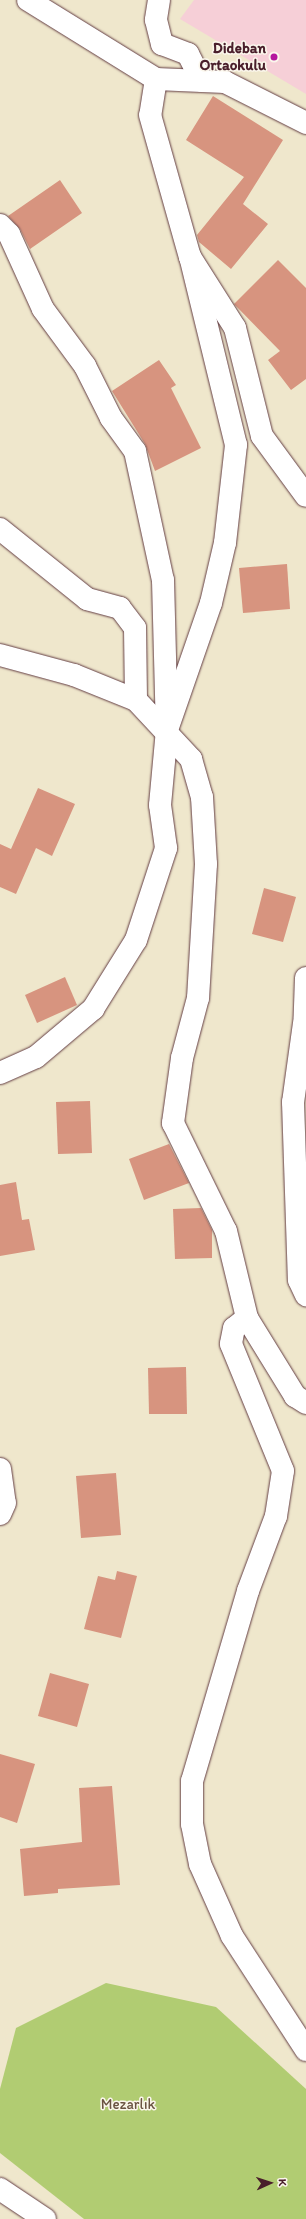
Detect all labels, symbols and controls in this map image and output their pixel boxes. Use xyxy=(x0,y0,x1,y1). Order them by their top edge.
place label: Dideban Ortaokulu xyxy=(199,39,266,74)
marker: Dideban Ortaokulu xyxy=(269,52,279,62)
park label: Mezarlık xyxy=(101,2096,155,2114)
north arrow xyxy=(250,2163,290,2203)
text: K xyxy=(276,2178,289,2186)

